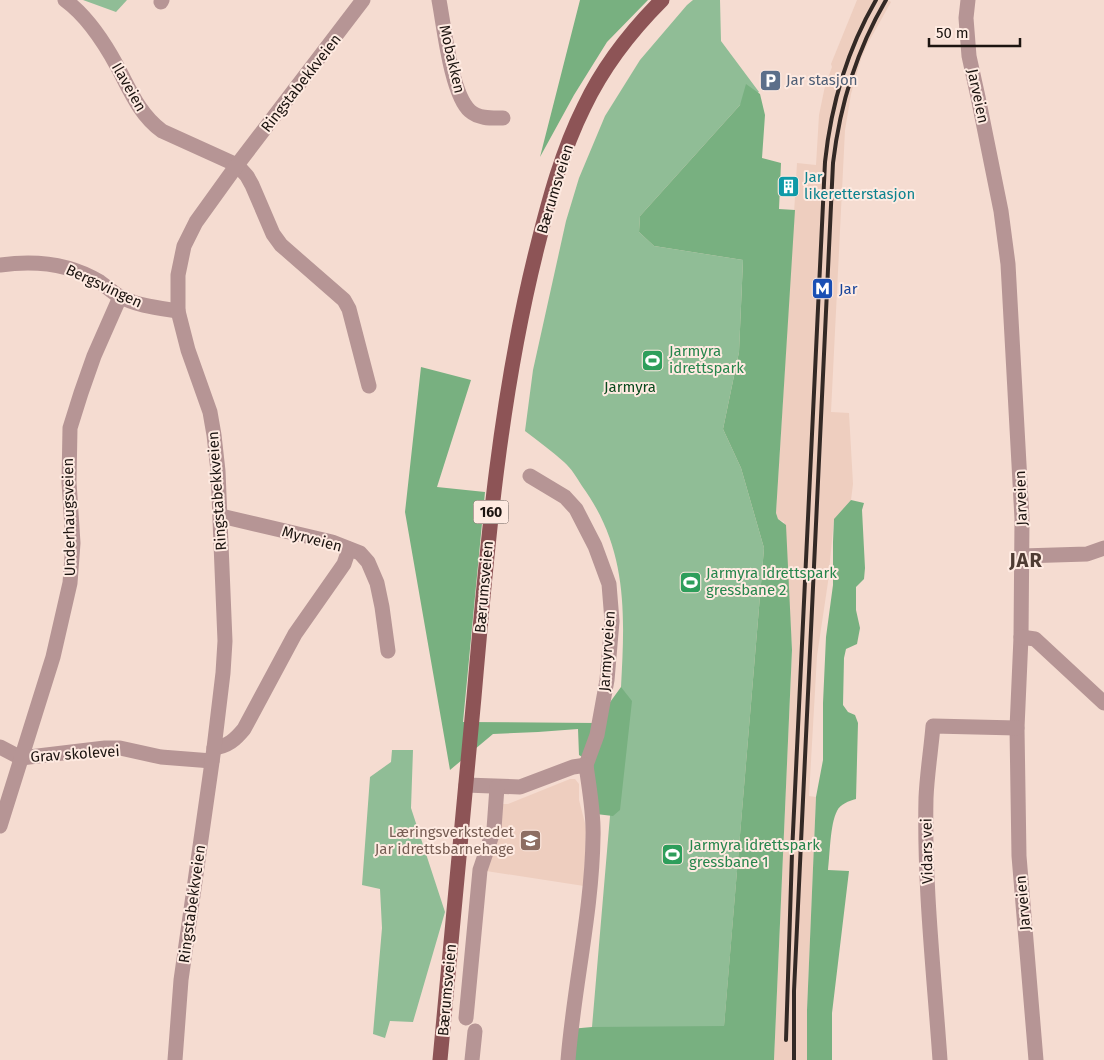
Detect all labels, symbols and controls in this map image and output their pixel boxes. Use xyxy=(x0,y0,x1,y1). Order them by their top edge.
scale bar xyxy=(929,15,1020,47)
street label: Mobakken xyxy=(435,23,469,95)
text: 50 m xyxy=(936,24,969,42)
street label: Ringstabekkveien xyxy=(257,30,345,136)
street label: Ilaveien xyxy=(108,59,150,115)
street label: Jarveien xyxy=(963,67,993,125)
parking icon: Jar stasjon xyxy=(758,68,782,92)
place label: Jar stasjon xyxy=(786,71,858,89)
street label: Bærumsveien xyxy=(533,142,577,236)
place label: Jar likeretterstasjon xyxy=(804,168,915,203)
building icon: Jar likeretterstasjon xyxy=(776,174,800,198)
street label: Bergsvingen xyxy=(63,260,145,312)
metro station icon: Jar xyxy=(811,277,835,301)
place label: Jar xyxy=(839,280,858,298)
place label: Jarmyra idrettspark xyxy=(669,342,744,377)
sports icon: Jarmyra idrettspark xyxy=(641,348,665,372)
park label: Jarmyra xyxy=(604,378,656,396)
street label: Ringstabekkveien xyxy=(204,431,230,551)
street label: Underhaugsveien xyxy=(59,458,79,576)
street label: Jarveien xyxy=(1011,470,1031,526)
road number: 160 xyxy=(474,501,508,524)
street label: Myrveien xyxy=(280,522,344,556)
street label: Bærumsveien xyxy=(471,540,497,634)
district label: JAR xyxy=(1008,548,1043,572)
place label: Jarmyra idrettspark gressbane 2 xyxy=(706,564,837,599)
sports icon: Jarmyra idrettspark gressbane 2 xyxy=(678,570,702,594)
street label: Jarmyrveien xyxy=(595,610,619,692)
street label: Grav skolevei xyxy=(30,742,120,766)
street label: Vidars vei xyxy=(917,818,937,884)
place label: Læringsverkstedet Jar idrettsbarnehage xyxy=(375,823,515,858)
school or university icon: Læringsverkstedet Jar idrettsbarnehage xyxy=(518,829,542,853)
place label: Jarmyra idrettspark gressbane 1 xyxy=(689,836,820,871)
sports icon: Jarmyra idrettspark gressbane 1 xyxy=(661,842,685,866)
street label: Ringstabekkveien xyxy=(175,844,209,964)
street label: Jarveien xyxy=(1012,875,1034,931)
street label: Bærumsveien xyxy=(434,943,460,1037)

